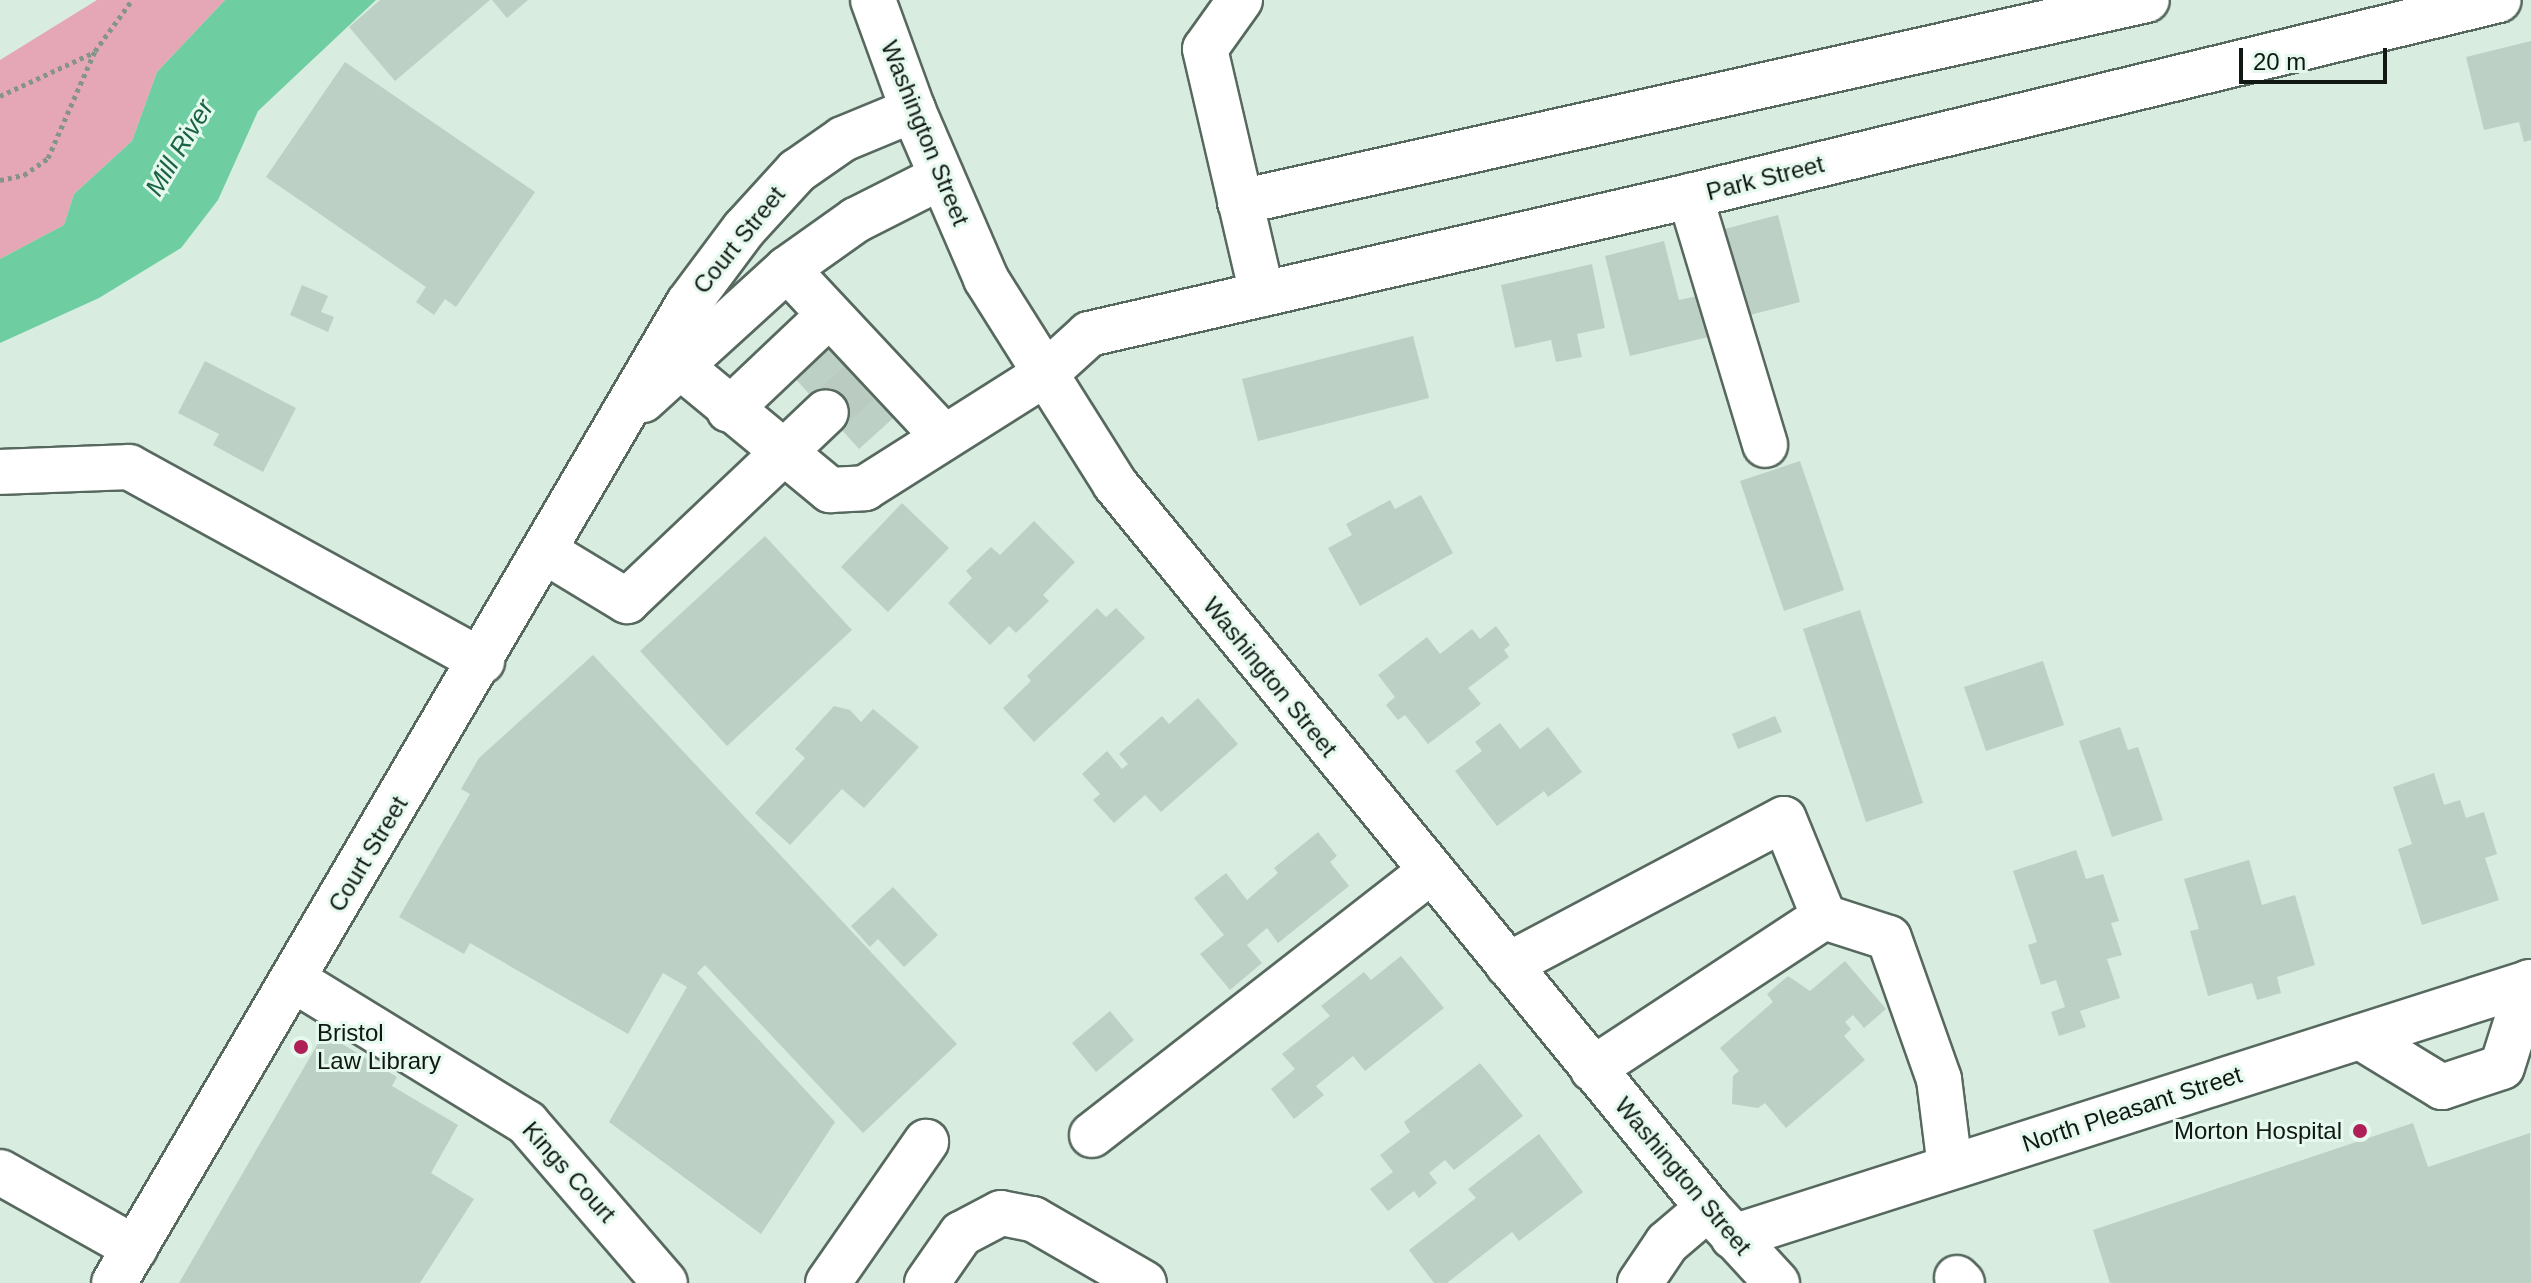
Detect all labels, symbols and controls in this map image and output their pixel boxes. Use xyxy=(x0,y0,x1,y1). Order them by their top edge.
scale bar xyxy=(2243,32,2391,82)
street label: Washington Street xyxy=(875,36,975,230)
text: 20 m xyxy=(2253,48,2306,75)
water label: Mill River xyxy=(139,94,221,202)
street label: Park Street xyxy=(1703,150,1827,206)
street label: Court Street xyxy=(687,181,791,299)
street label: Washington Street xyxy=(1197,592,1343,762)
street label: Court Street xyxy=(322,791,414,917)
place label: Bristol Law Library xyxy=(317,1019,441,1075)
marker: Bristol Law Library xyxy=(292,1038,310,1056)
street label: North Pleasant Street xyxy=(2018,1060,2246,1158)
street label: Washington Street xyxy=(1609,1091,1757,1261)
street label: Kings Court xyxy=(516,1116,622,1228)
place label: Morton Hospital xyxy=(2174,1117,2342,1145)
marker: Morton Hospital xyxy=(2349,1120,2371,1142)

